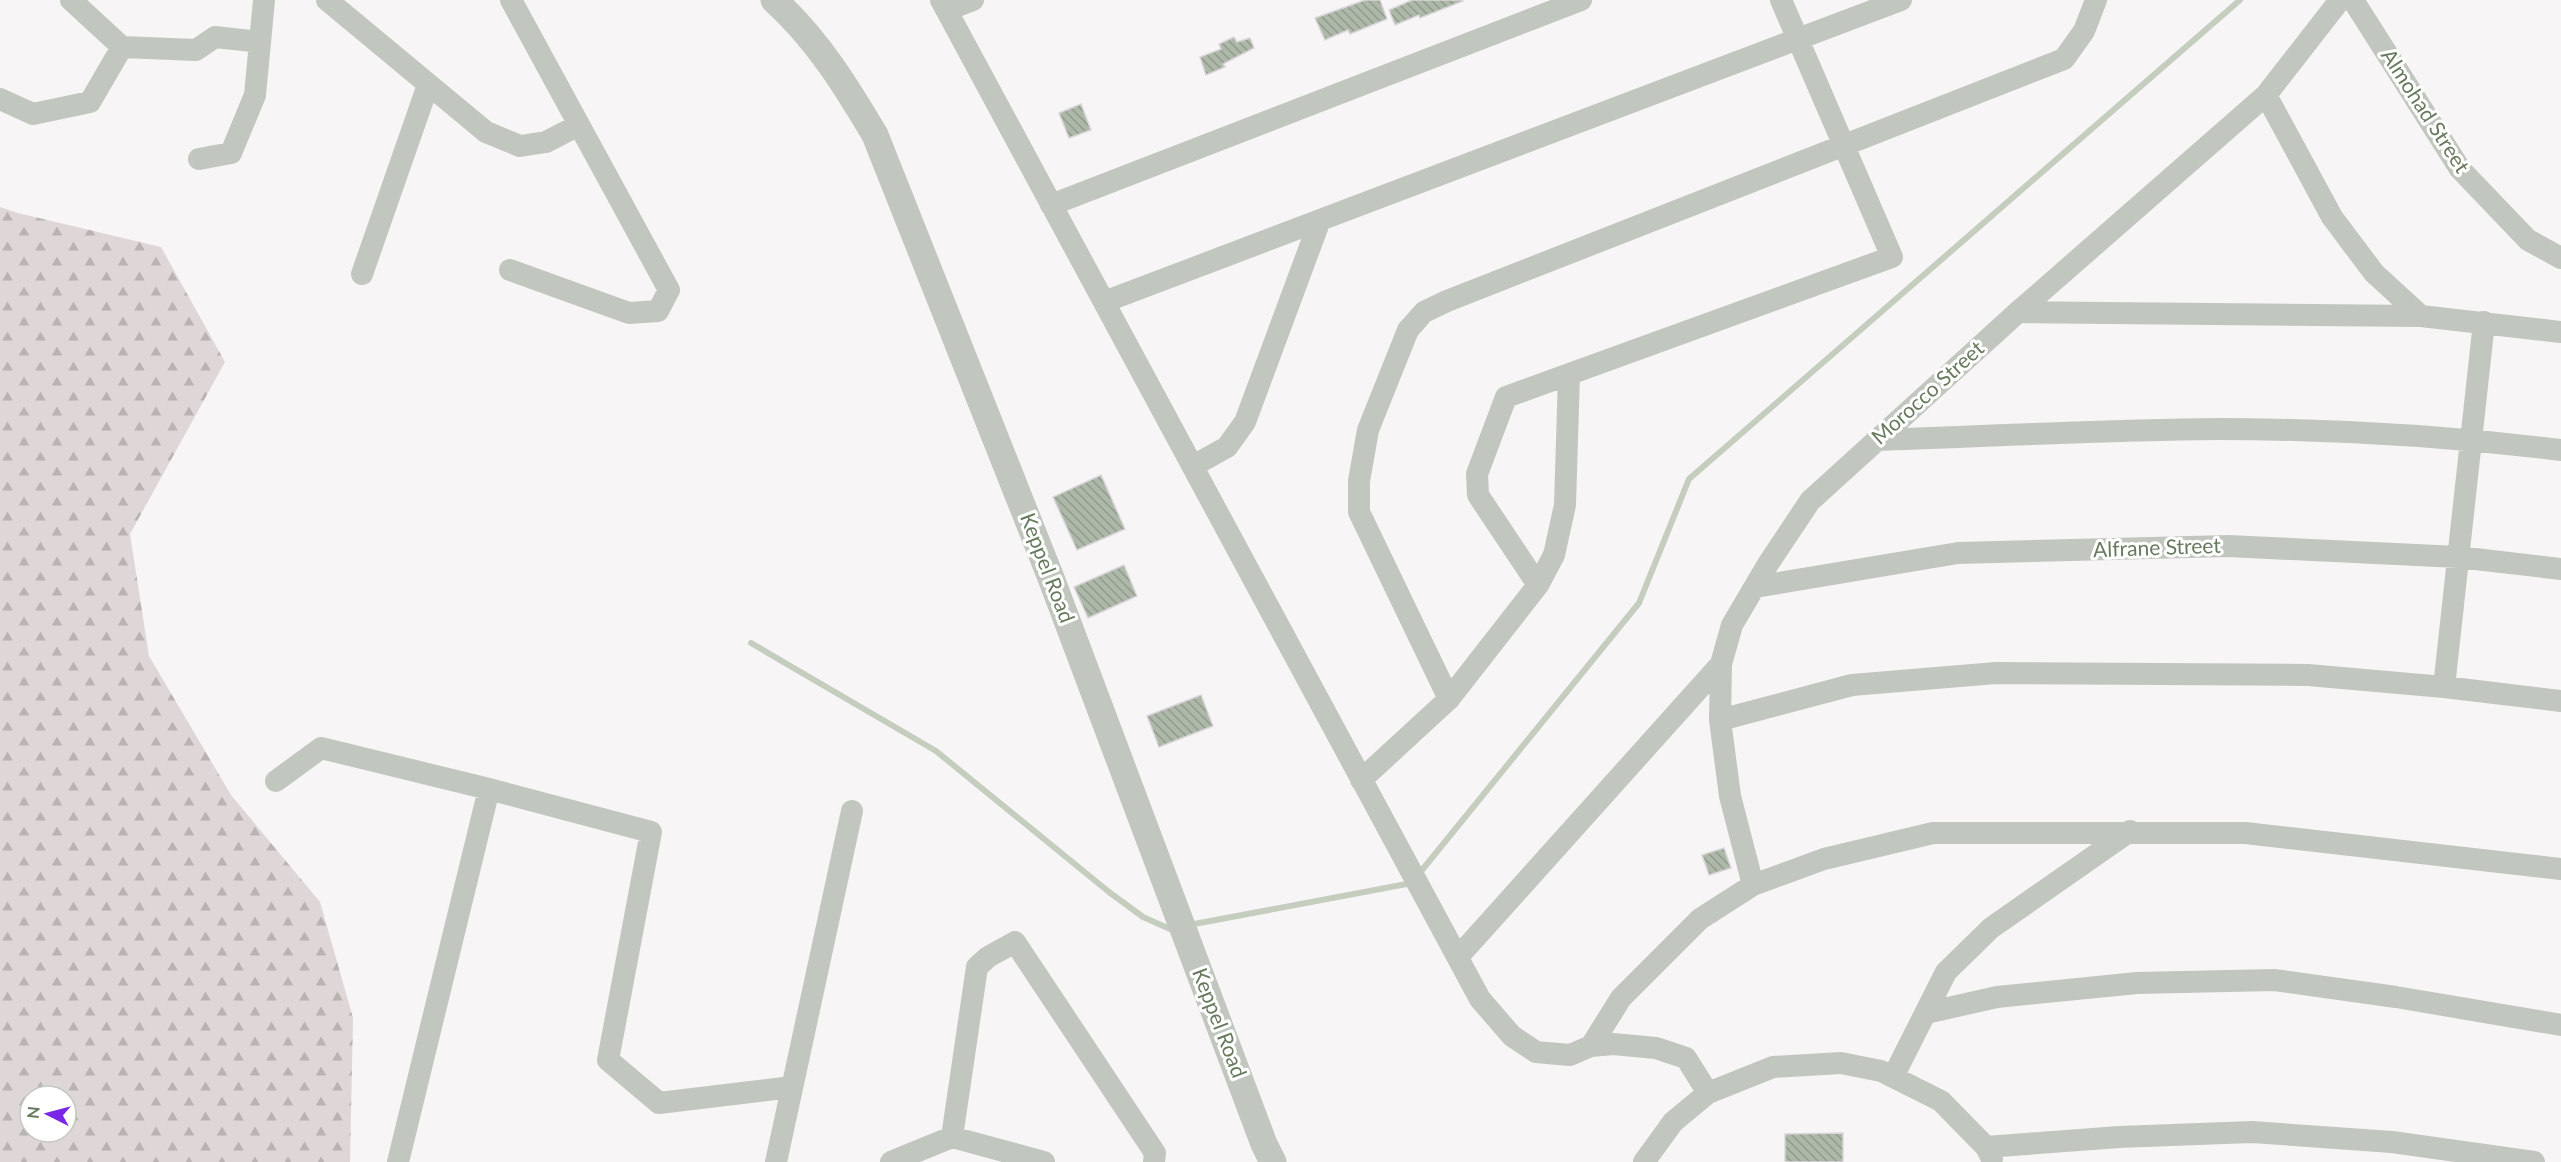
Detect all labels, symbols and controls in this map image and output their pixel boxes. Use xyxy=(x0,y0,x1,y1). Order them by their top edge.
street label: Almohad Street xyxy=(2377,43,2476,177)
street label: Morocco Street xyxy=(1866,335,1989,449)
street label: Keppel Road xyxy=(1016,509,1081,626)
street label: Alfrane Street xyxy=(2093,532,2222,561)
street label: Keppel Road xyxy=(1188,964,1253,1081)
north arrow xyxy=(18,1084,78,1144)
text: N xyxy=(22,1105,43,1120)

